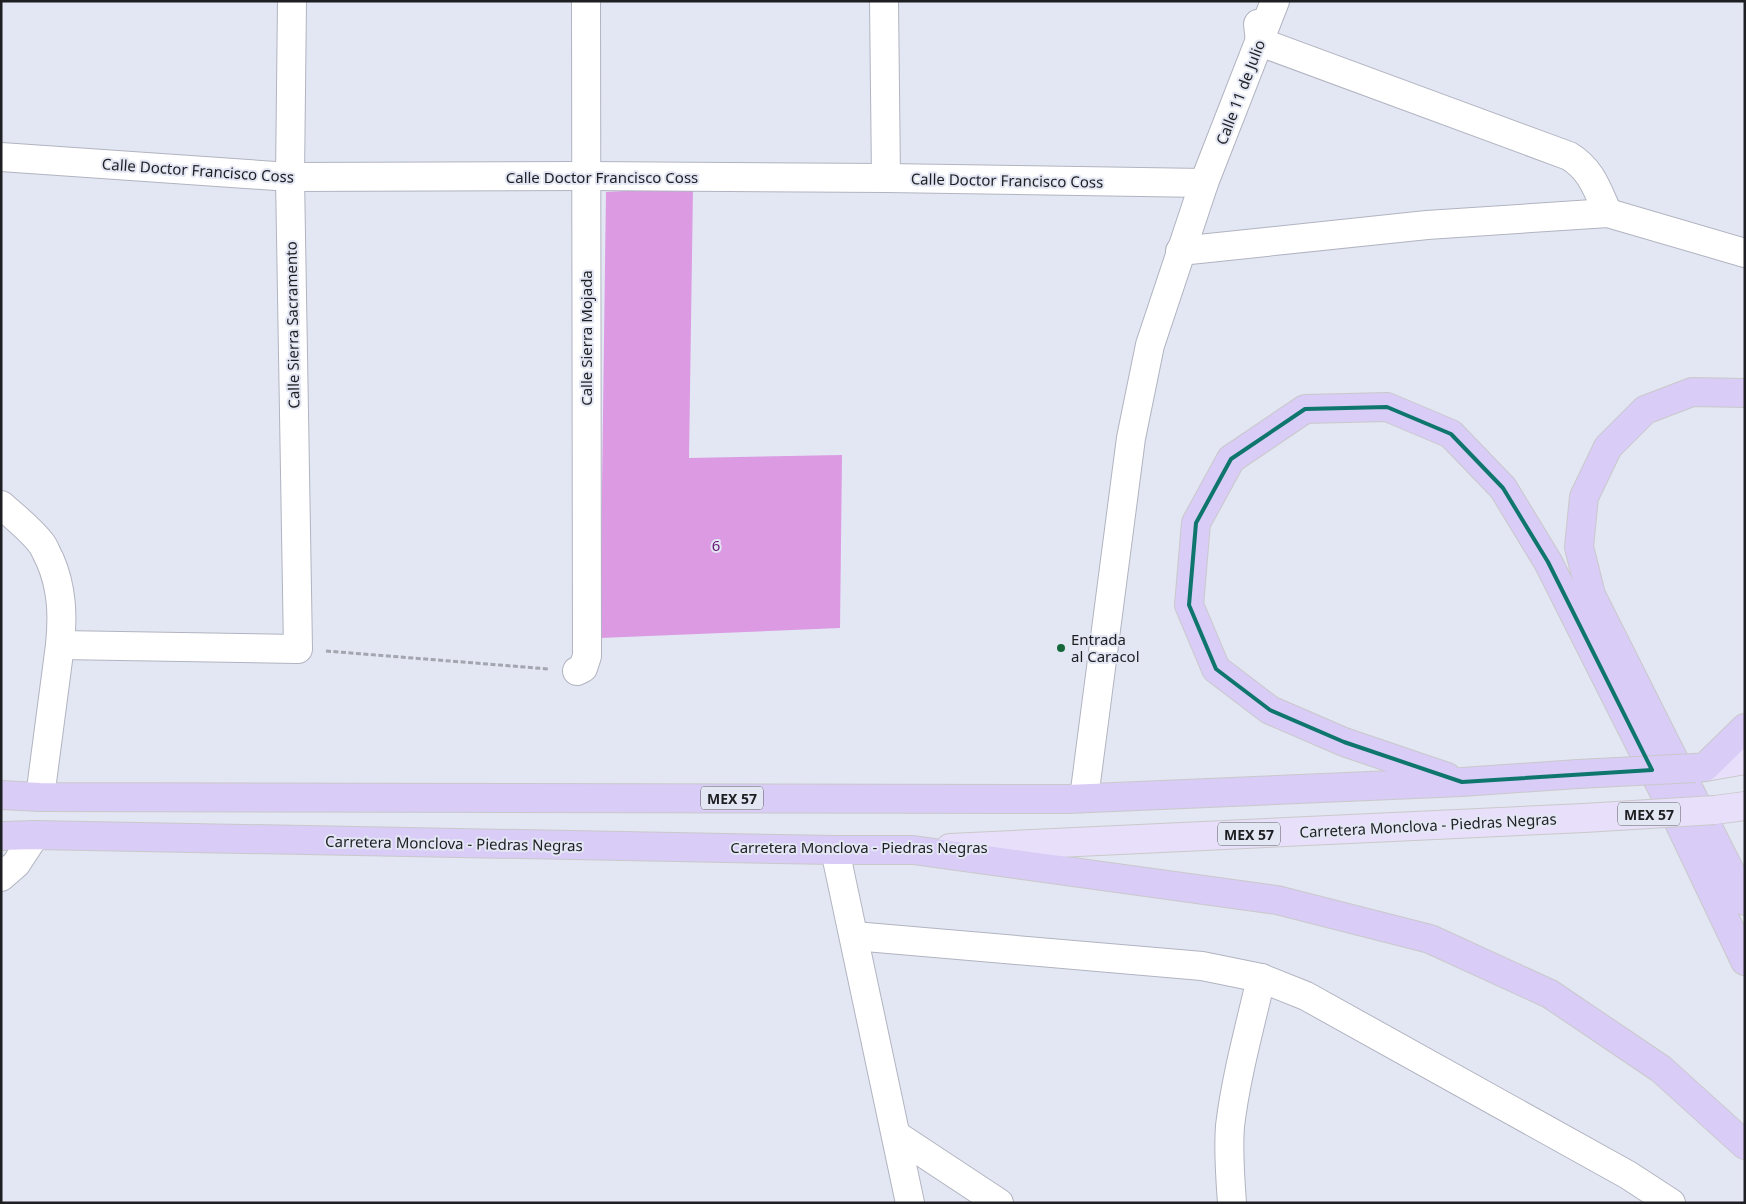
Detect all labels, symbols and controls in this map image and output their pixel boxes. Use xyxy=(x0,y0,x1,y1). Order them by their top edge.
street label: Calle 11 de Julio xyxy=(1211,37,1269,147)
street label: Calle Doctor Francisco Coss xyxy=(101,153,295,187)
street label: Calle Doctor Francisco Coss xyxy=(506,167,698,187)
street label: Calle Doctor Francisco Coss xyxy=(911,168,1103,192)
street label: Calle Sierra Sacramento xyxy=(281,241,303,409)
street label: Calle Sierra Mojada xyxy=(576,270,596,406)
park label: 6 xyxy=(712,535,720,555)
place label: Entrada al Caracol xyxy=(1071,629,1140,666)
marker: Entrada al Caracol xyxy=(1055,642,1067,654)
road number: MEX 57 xyxy=(701,786,763,810)
road number: MEX 57 xyxy=(1618,802,1680,826)
street label: Carretera Monclova - Piedras Negras xyxy=(1299,808,1557,842)
road number: MEX 57 xyxy=(1218,822,1280,846)
street label: Carretera Monclova - Piedras Negras xyxy=(325,831,583,855)
street label: Carretera Monclova - Piedras Negras xyxy=(730,837,988,857)

